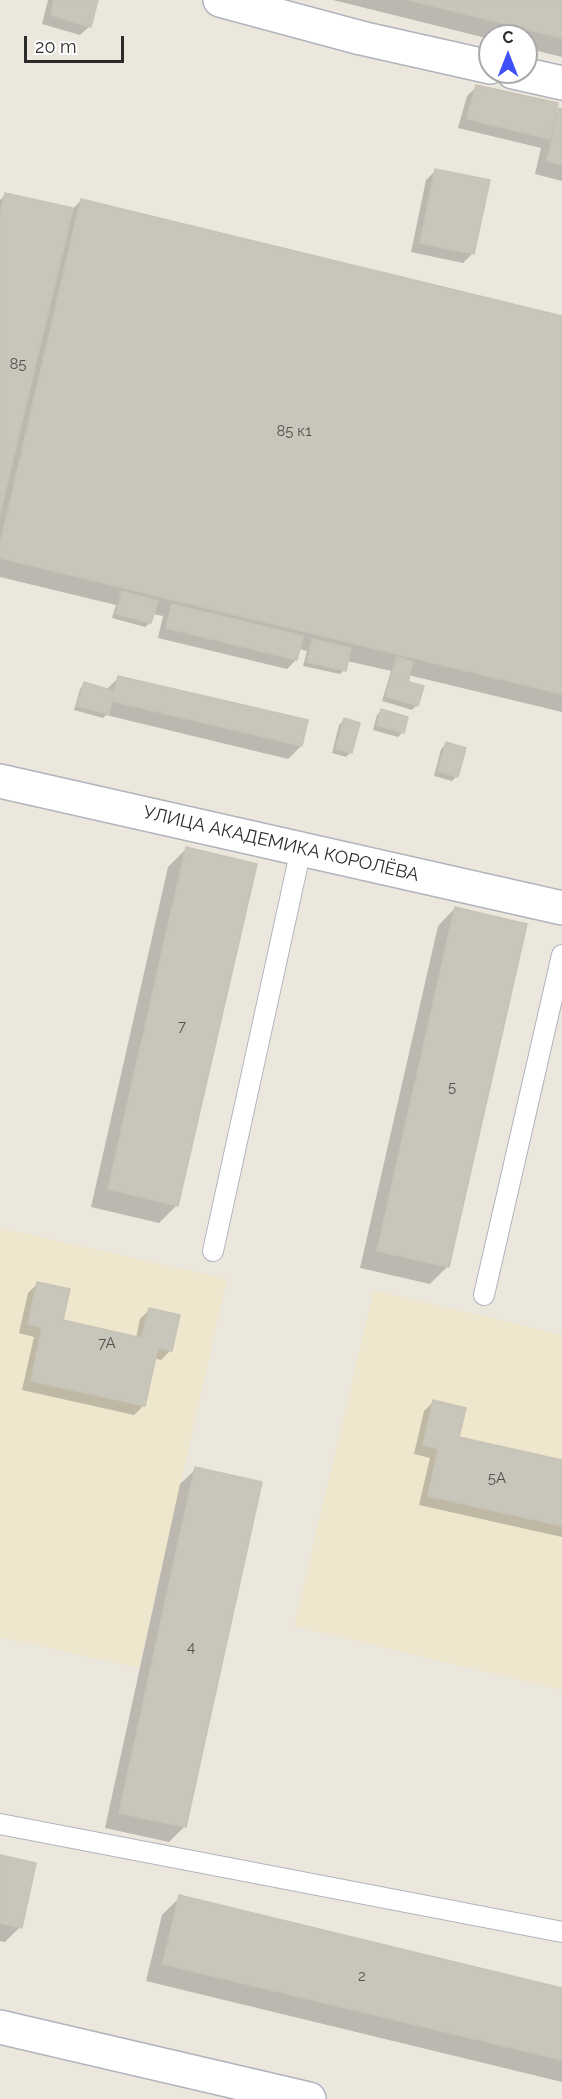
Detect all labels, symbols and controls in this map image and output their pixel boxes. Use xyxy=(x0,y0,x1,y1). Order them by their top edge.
scale bar xyxy=(27,24,128,62)
north arrow xyxy=(478,24,538,84)
text: С xyxy=(503,28,513,47)
text: 20 m xyxy=(35,36,77,57)
house number: 85 xyxy=(9,355,27,373)
house number: 85 к1 xyxy=(276,422,312,440)
street label: УЛИЦА АКАДЕМИКА КОРОЛЁВА xyxy=(141,802,421,886)
house number: 7 xyxy=(178,1017,186,1035)
house number: 5 xyxy=(448,1078,456,1096)
house number: 7А xyxy=(98,1334,116,1352)
house number: 5А xyxy=(488,1469,506,1487)
house number: 4 xyxy=(187,1638,195,1656)
house number: 2 xyxy=(358,1967,366,1985)

